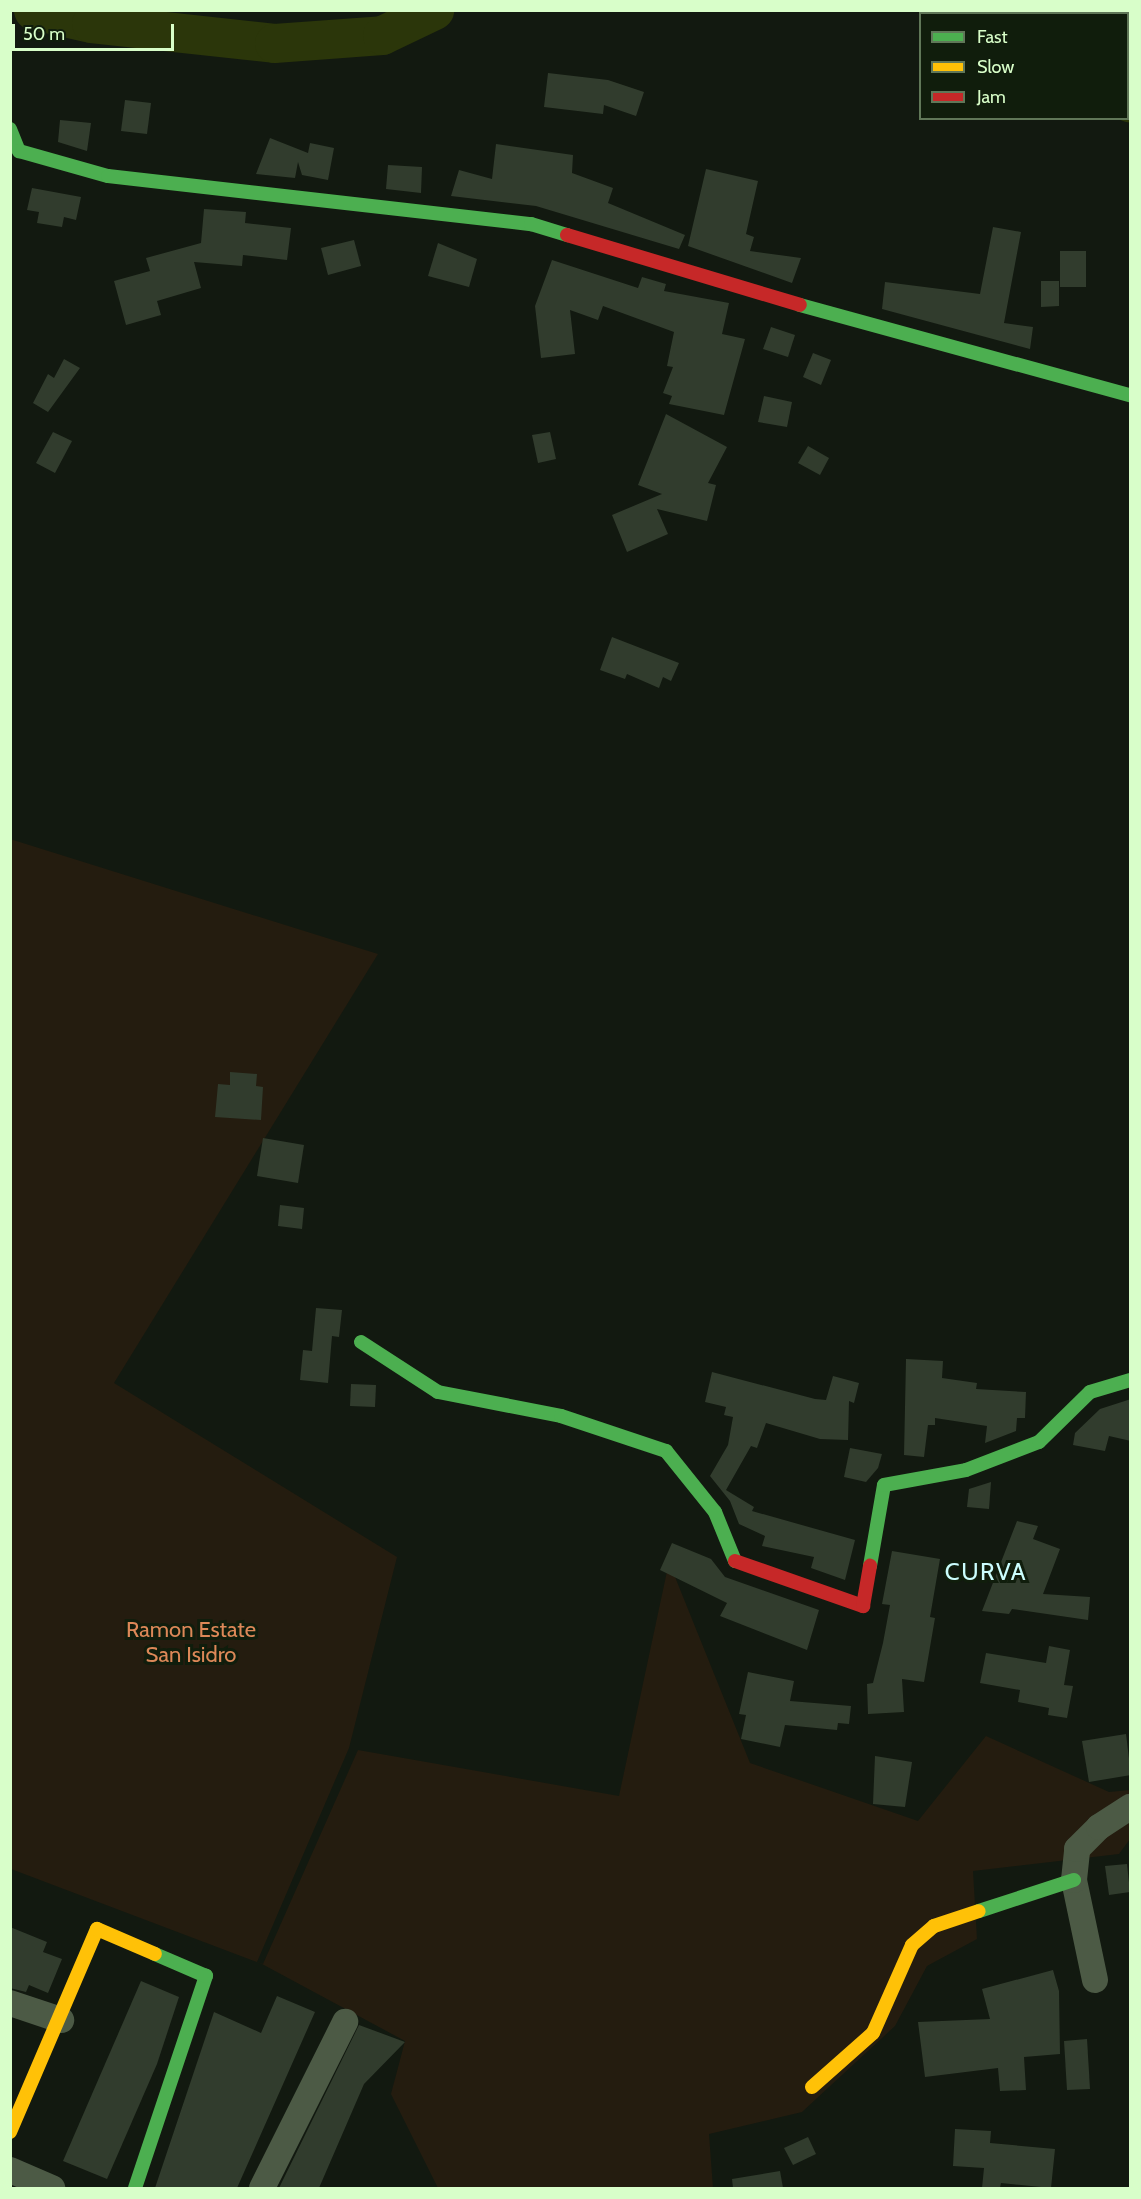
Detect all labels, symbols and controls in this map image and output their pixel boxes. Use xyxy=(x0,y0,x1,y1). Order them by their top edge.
scale bar xyxy=(15,12,177,50)
legend xyxy=(919,12,1129,120)
text: 50 m xyxy=(23,23,65,45)
text: Fast xyxy=(977,26,1008,48)
text: Slow xyxy=(977,56,1014,78)
text: Jam xyxy=(977,86,1006,108)
district label: CURVA xyxy=(945,1558,1027,1586)
park label: Ramon Estate San Isidro xyxy=(126,1616,256,1668)

